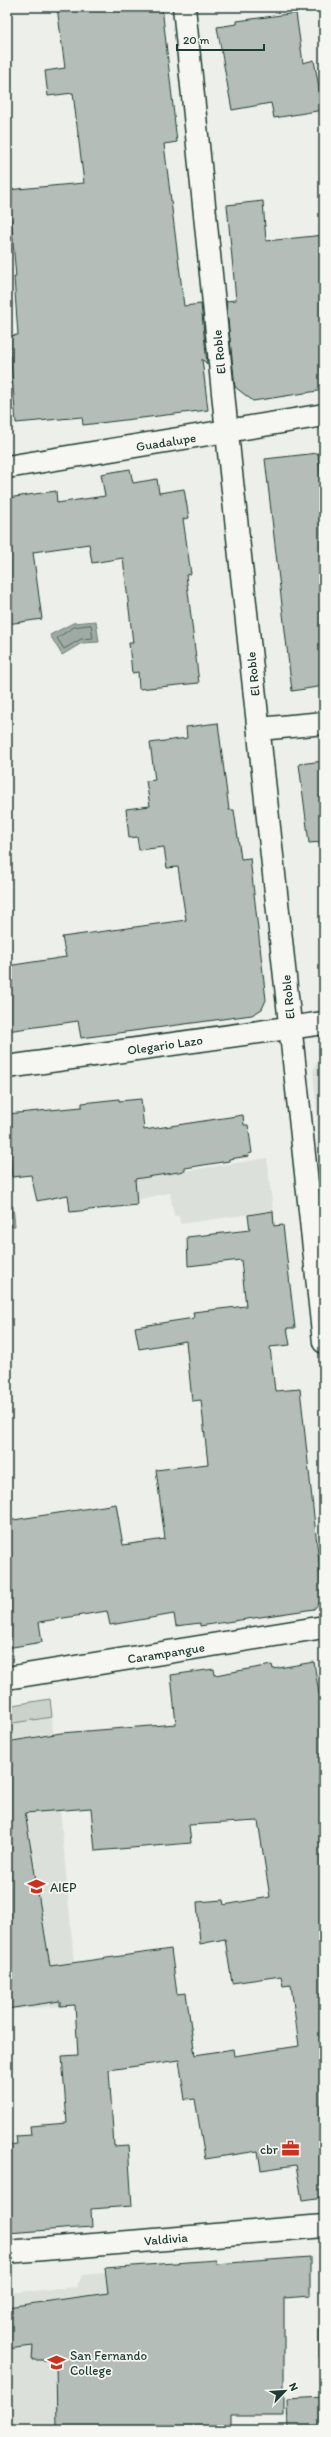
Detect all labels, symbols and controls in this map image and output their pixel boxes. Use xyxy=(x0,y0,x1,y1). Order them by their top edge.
scale bar xyxy=(177,26,264,52)
text: 20 m xyxy=(183,33,210,47)
street label: El Roble xyxy=(209,329,229,375)
street label: Guadalupe xyxy=(135,430,197,454)
street label: El Roble xyxy=(243,651,263,697)
street label: El Roble xyxy=(278,974,298,1020)
street label: Olegario Lazo xyxy=(126,1032,204,1058)
street label: Carampangue xyxy=(126,1639,206,1667)
school or university icon: AIEP xyxy=(27,1877,47,1897)
place label: AIEP xyxy=(50,1880,77,1895)
office icon: cbr xyxy=(281,2139,301,2159)
place label: cbr xyxy=(260,2142,279,2157)
street label: Valdivia xyxy=(143,2230,189,2248)
place label: San Fernando College xyxy=(70,2348,148,2378)
school or university icon: San Fernando College xyxy=(47,2352,67,2372)
north arrow xyxy=(265,2371,305,2411)
text: N xyxy=(286,2381,301,2393)

